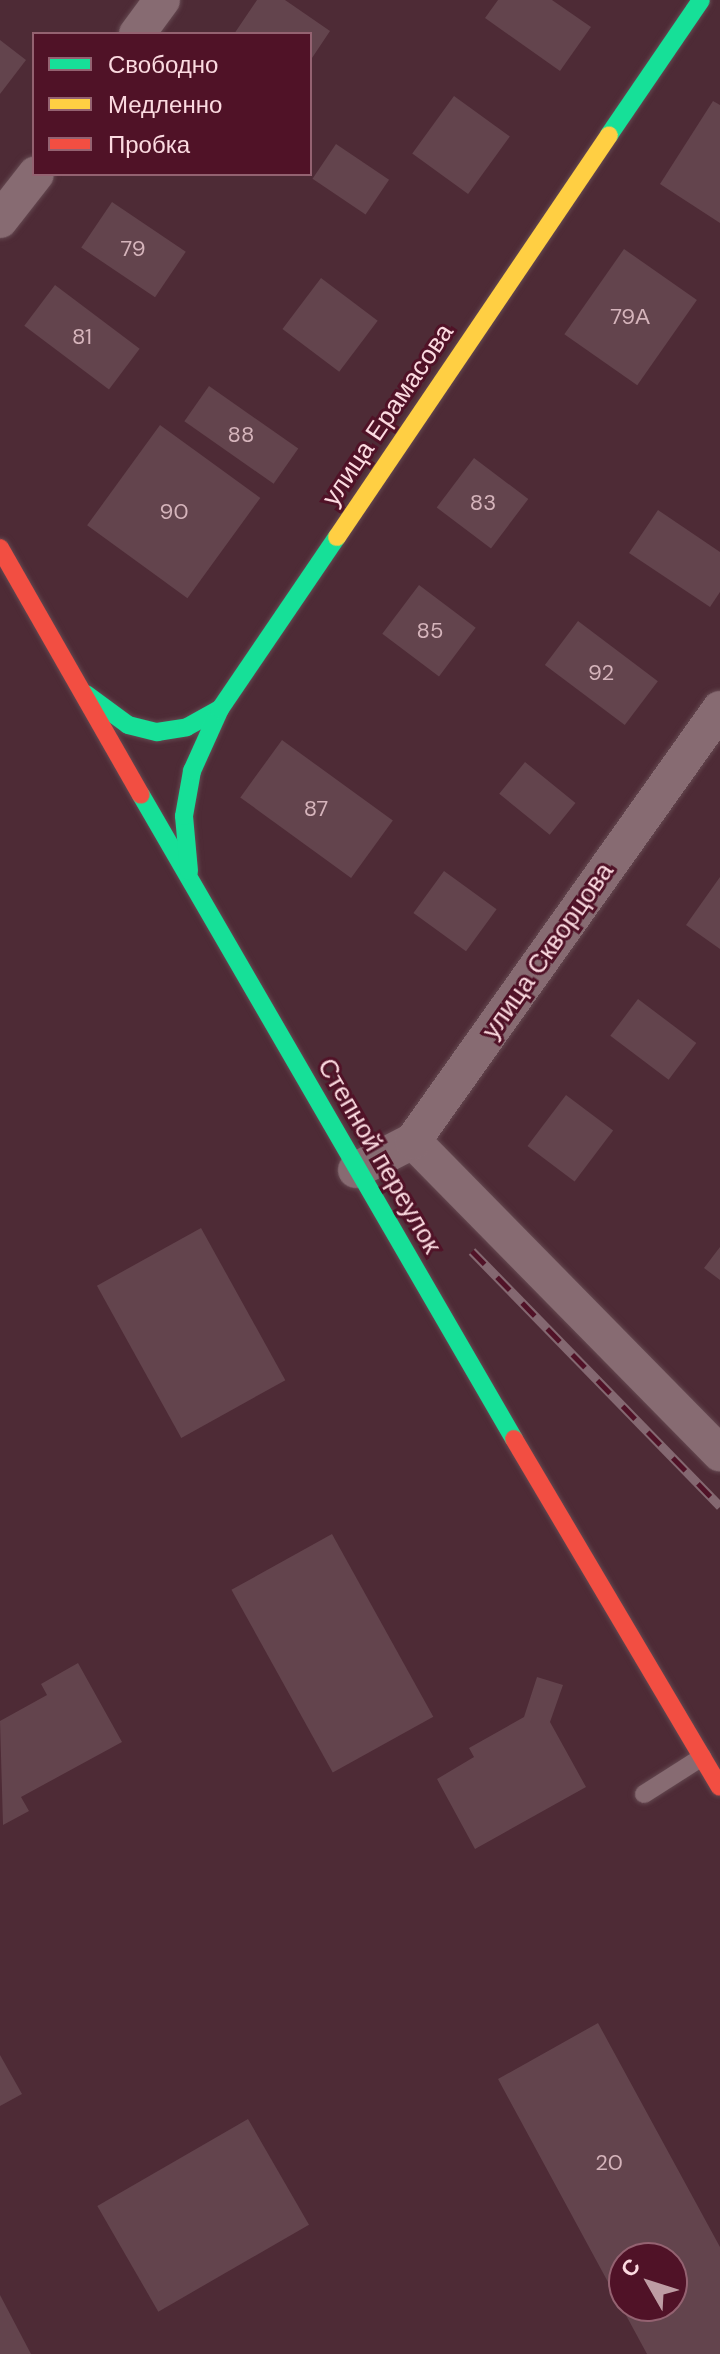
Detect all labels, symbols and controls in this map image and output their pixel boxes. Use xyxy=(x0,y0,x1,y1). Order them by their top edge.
legend xyxy=(32,32,312,176)
text: Свободно xyxy=(108,49,218,80)
text: Медленно xyxy=(108,89,222,120)
text: Пробка xyxy=(108,129,190,160)
house number: 79 xyxy=(121,236,145,262)
house number: 79А xyxy=(610,304,650,330)
street label: улица Ерамасова xyxy=(316,318,460,512)
house number: 81 xyxy=(72,324,92,350)
house number: 88 xyxy=(228,422,254,448)
house number: 83 xyxy=(470,490,496,516)
house number: 90 xyxy=(160,499,188,525)
house number: 85 xyxy=(417,618,443,644)
house number: 92 xyxy=(588,660,614,686)
house number: 87 xyxy=(304,796,328,822)
street label: улица Скворцова xyxy=(476,857,620,1045)
street label: Степной переулок xyxy=(310,1053,448,1259)
house number: 20 xyxy=(595,2150,623,2176)
north arrow xyxy=(608,2242,688,2322)
text: С xyxy=(614,2253,647,2283)

